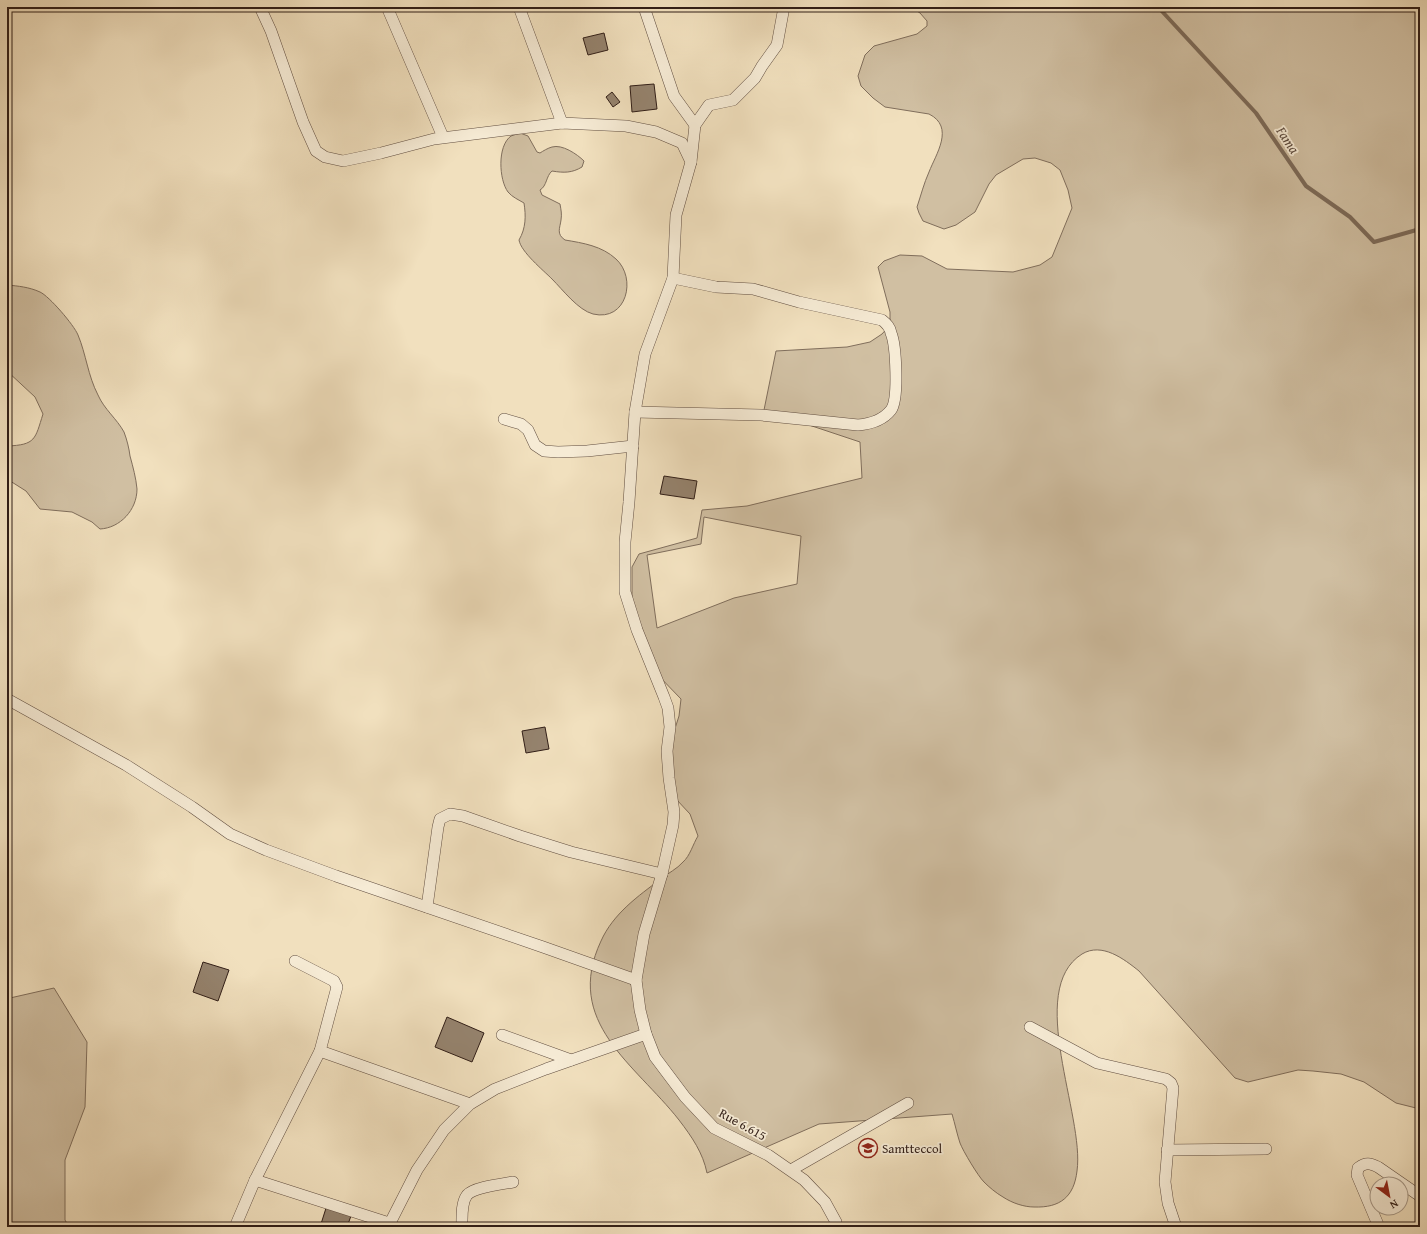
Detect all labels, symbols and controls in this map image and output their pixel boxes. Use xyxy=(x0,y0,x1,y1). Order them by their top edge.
water label: Fama xyxy=(1271,122,1305,158)
street label: Rue 6.615 xyxy=(716,1104,770,1145)
school or university icon: Samtteccol xyxy=(857,1137,879,1159)
place label: Samtteccol xyxy=(882,1139,943,1158)
north arrow xyxy=(1369,1176,1409,1216)
text: N xyxy=(1386,1196,1402,1214)

